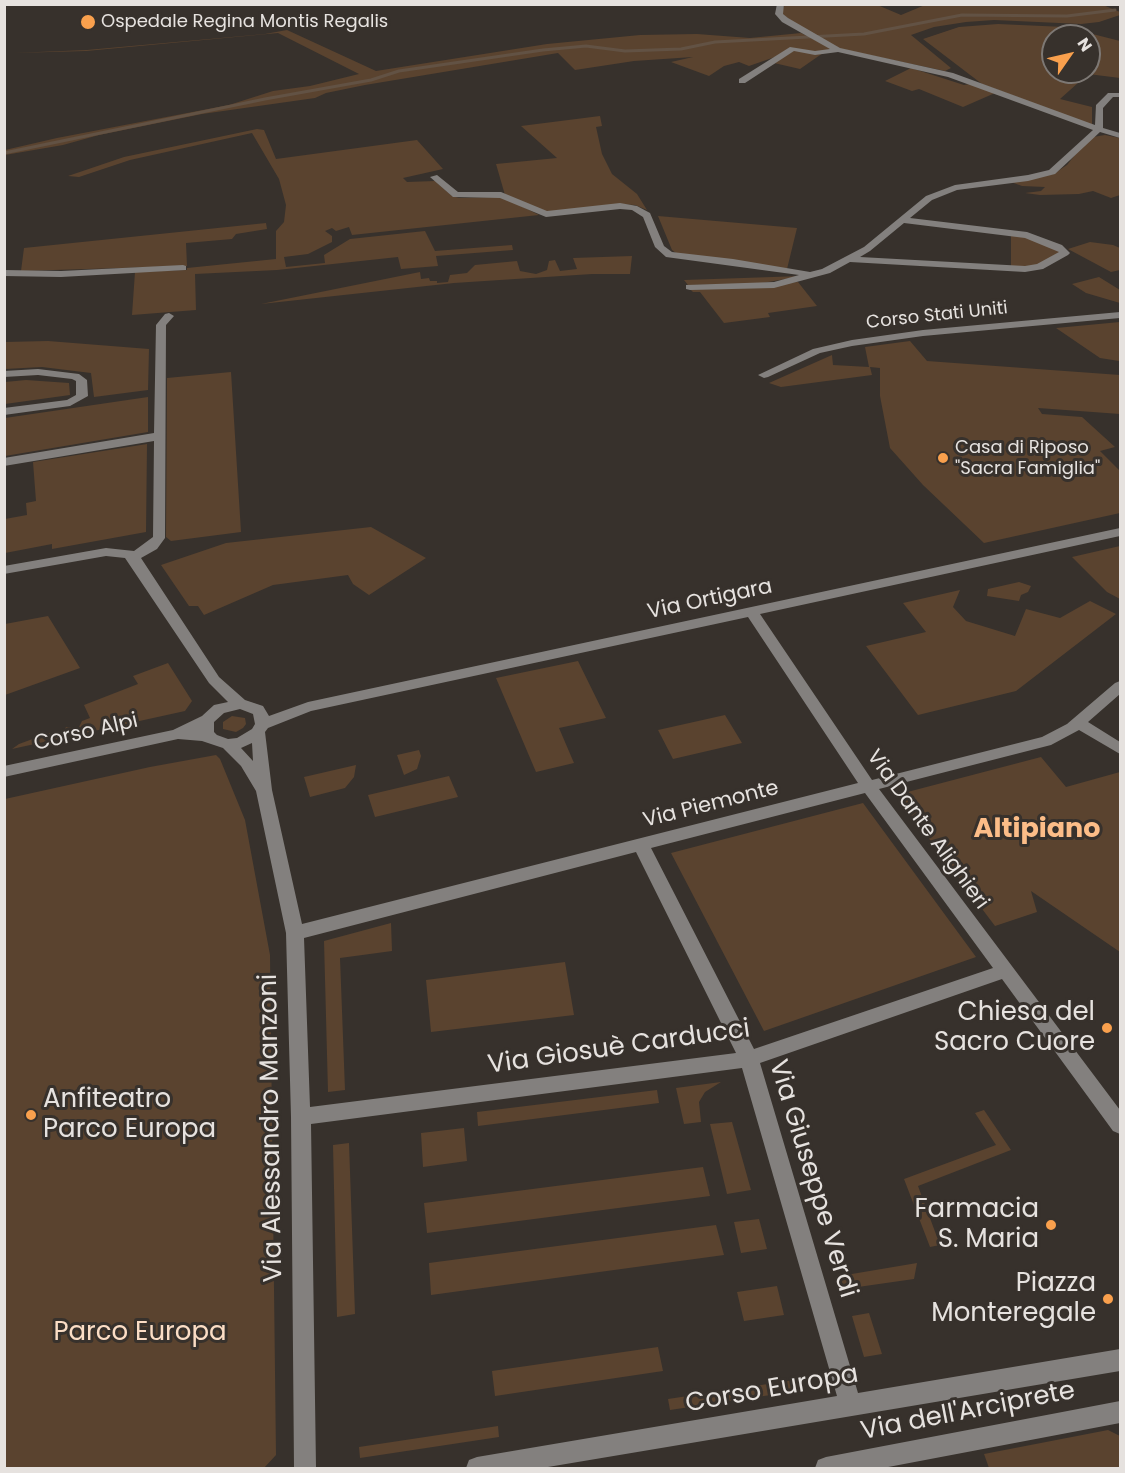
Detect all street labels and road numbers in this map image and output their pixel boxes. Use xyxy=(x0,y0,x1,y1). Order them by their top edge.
street label: Corso Stati Uniti xyxy=(865,298,1009,334)
street label: Via Ortigara xyxy=(645,575,775,625)
street label: Corso Alpi xyxy=(31,709,141,757)
street label: Via Dante Alighieri xyxy=(861,745,993,915)
street label: Via Piemonte xyxy=(641,776,781,834)
street label: Via Alessandro Manzoni xyxy=(254,973,290,1283)
street label: Via Giosuè Carducci xyxy=(486,1014,752,1082)
street label: Via Giuseppe Verdi xyxy=(761,1056,863,1302)
street label: Corso Europa xyxy=(683,1359,861,1421)
street label: Via dell'Arciprete xyxy=(858,1376,1078,1448)

